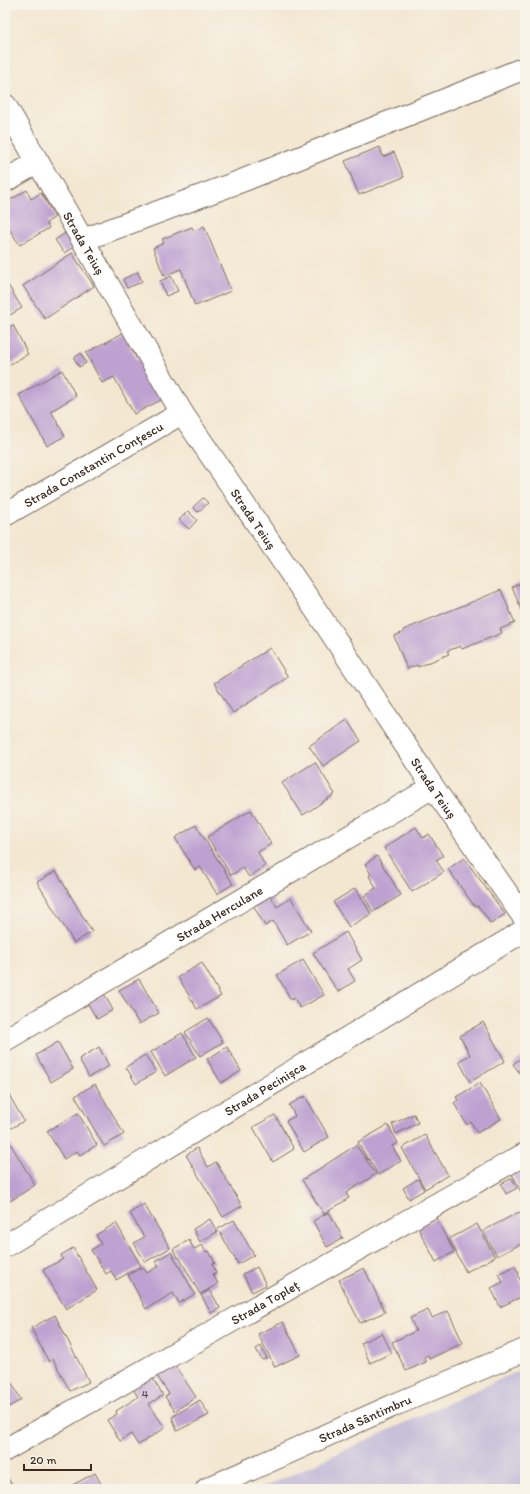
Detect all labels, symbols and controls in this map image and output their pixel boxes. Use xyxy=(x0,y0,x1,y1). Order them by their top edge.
street label: Strada Teiuș xyxy=(60,209,108,277)
street label: Strada Constantin Conțescu xyxy=(21,418,166,511)
street label: Strada Teiuș xyxy=(227,486,279,552)
street label: Strada Teiuș xyxy=(408,755,460,822)
street label: Strada Herculane xyxy=(174,882,265,945)
street label: Strada Pecinișca xyxy=(222,1058,309,1119)
street label: Strada Topleț xyxy=(228,1277,302,1328)
house number: 4 xyxy=(142,1388,149,1401)
street label: Strada Sântimbru xyxy=(316,1392,414,1446)
scale bar xyxy=(24,1446,91,1472)
text: 20 m xyxy=(30,1453,57,1467)

